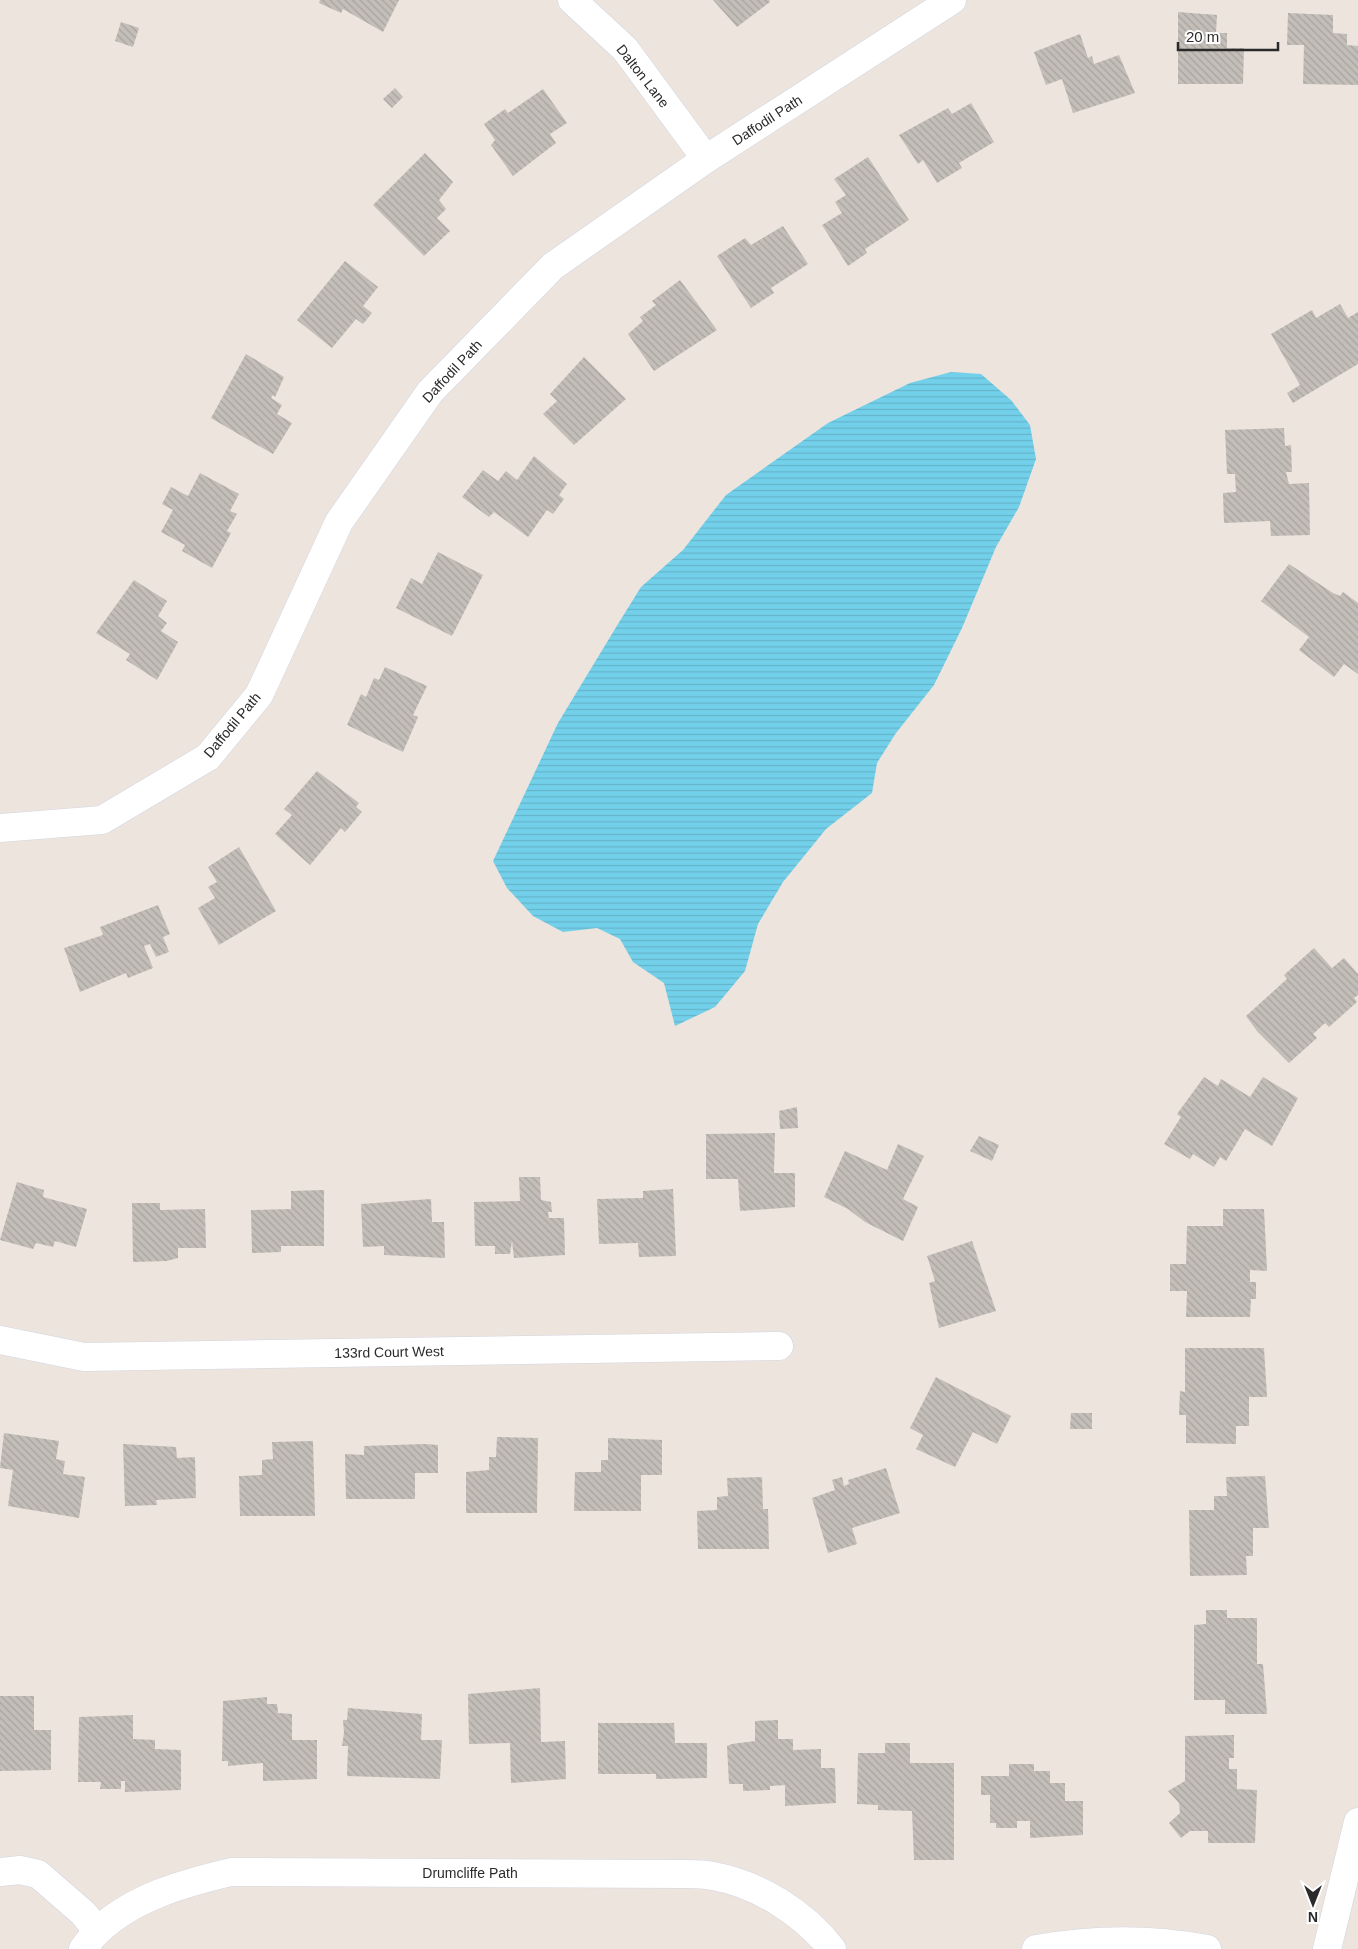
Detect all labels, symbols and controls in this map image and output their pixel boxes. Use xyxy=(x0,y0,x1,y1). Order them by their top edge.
scale bar xyxy=(1178,20,1278,52)
text: 20 m xyxy=(1186,28,1219,45)
street label: Dalton Lane xyxy=(613,41,673,111)
street label: Daffodil Path xyxy=(729,92,805,148)
street label: Daffodil Path xyxy=(419,336,485,406)
street label: Daffodil Path xyxy=(200,689,264,761)
street label: 133rd Court West xyxy=(334,1343,444,1361)
street label: Drumcliffe Path xyxy=(422,1865,518,1881)
north arrow xyxy=(1288,1879,1338,1929)
text: N xyxy=(1308,1909,1318,1925)

